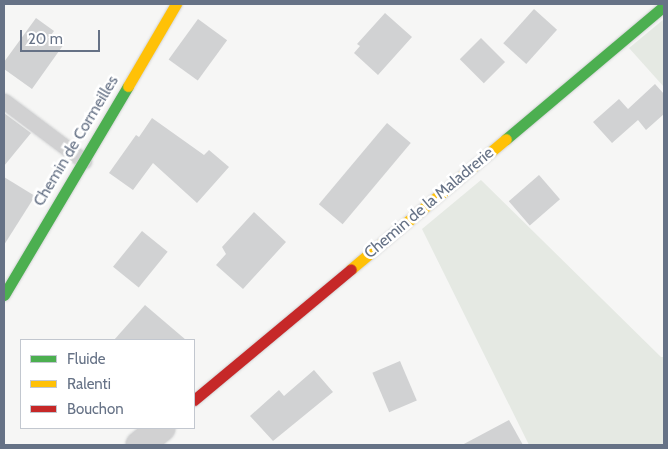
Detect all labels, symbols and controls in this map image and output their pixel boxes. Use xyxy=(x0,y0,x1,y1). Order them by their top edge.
scale bar xyxy=(22,20,102,52)
text: 20 m xyxy=(28,30,63,48)
street label: Chemin de Cormeilles xyxy=(29,72,123,210)
street label: Chemin de la Maladrerie xyxy=(360,143,498,263)
legend xyxy=(20,339,195,429)
text: Fluide xyxy=(67,350,105,368)
text: Ralenti xyxy=(67,375,111,393)
text: Bouchon xyxy=(67,400,124,418)

